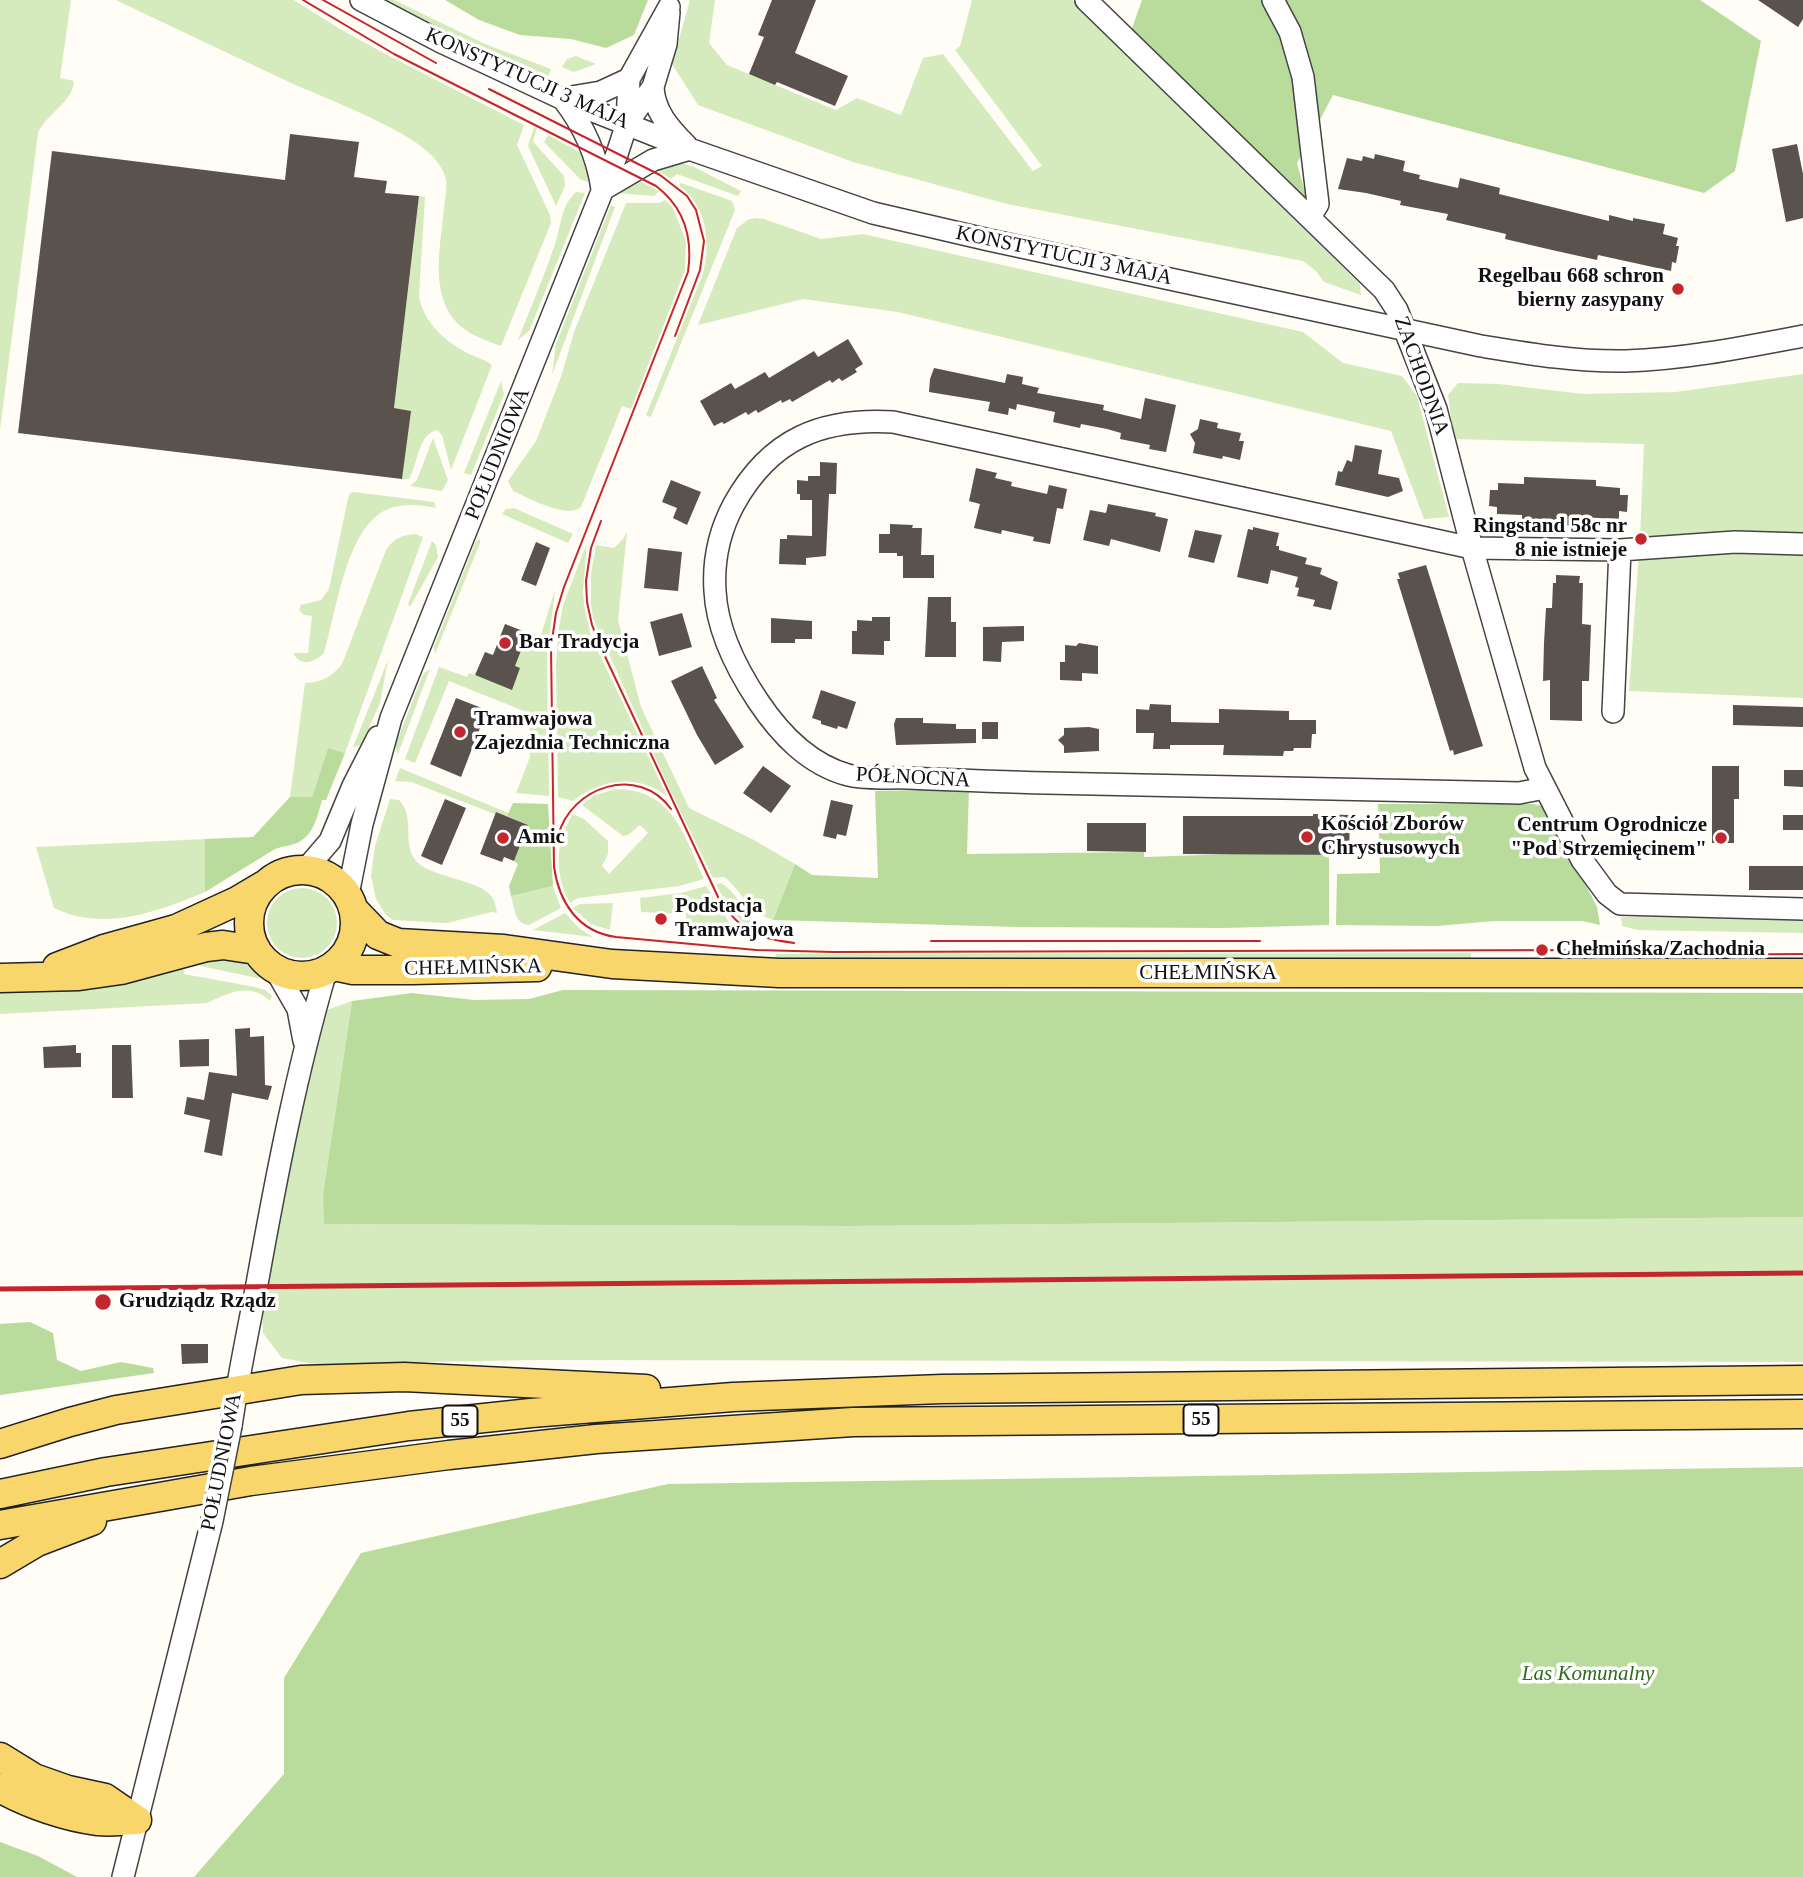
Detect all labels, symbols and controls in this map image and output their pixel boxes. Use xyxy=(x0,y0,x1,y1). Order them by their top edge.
street label: KONSTYTUCJI 3 MAJA xyxy=(421,23,633,135)
street label: KONSTYTUCJI 3 MAJA xyxy=(954,221,1174,291)
place label: Regelbau 668 schron bierny zasypany xyxy=(1478,264,1664,314)
marker: Regelbau 668 schron bierny zasypany xyxy=(1670,281,1686,297)
street label: ZACHODNIA xyxy=(1388,313,1454,439)
street label: POŁUDNIOWA xyxy=(460,384,536,524)
place label: Ringstand 58c nr 8 nie istnieje xyxy=(1473,514,1627,564)
marker: Ringstand 58c nr 8 nie istnieje xyxy=(1633,531,1649,547)
place label: Bar Tradycja xyxy=(519,630,639,656)
marker: Bar Tradycja xyxy=(497,635,513,651)
place label: Tramwajowa Zajezdnia Techniczna xyxy=(474,707,670,757)
marker: Tramwajowa Zajezdnia Techniczna xyxy=(452,724,468,740)
street label: PÓŁNOCNA xyxy=(855,762,971,794)
place label: Kościół Zborów Chrystusowych xyxy=(1321,812,1464,862)
place label: Centrum Ogrodnicze "Pod Strzemięcinem" xyxy=(1510,813,1707,863)
place label: Amic xyxy=(517,825,565,851)
marker: Kościół Zborów Chrystusowych xyxy=(1299,829,1315,845)
marker: Amic xyxy=(495,830,511,846)
marker: Centrum Ogrodnicze "Pod Strzemięcinem" xyxy=(1713,830,1729,846)
place label: Podstacja Tramwajowa xyxy=(675,894,794,944)
marker: Podstacja Tramwajowa xyxy=(653,911,669,927)
place label: Chełmińska/Zachodnia xyxy=(1556,937,1765,963)
marker: Chełmińska/Zachodnia xyxy=(1534,942,1550,958)
street label: CHEŁMIŃSKA xyxy=(404,954,542,982)
street label: CHEŁMIŃSKA xyxy=(1139,960,1277,986)
place label: Grudziądz Rządz xyxy=(119,1289,276,1315)
marker: Grudziądz Rządz xyxy=(93,1292,113,1312)
street label: POŁUDNIOWA xyxy=(196,1391,248,1533)
road number: 55 xyxy=(1184,1404,1218,1436)
road number: 55 xyxy=(442,1406,477,1436)
park label: Las Komunalny xyxy=(1522,1661,1654,1687)

